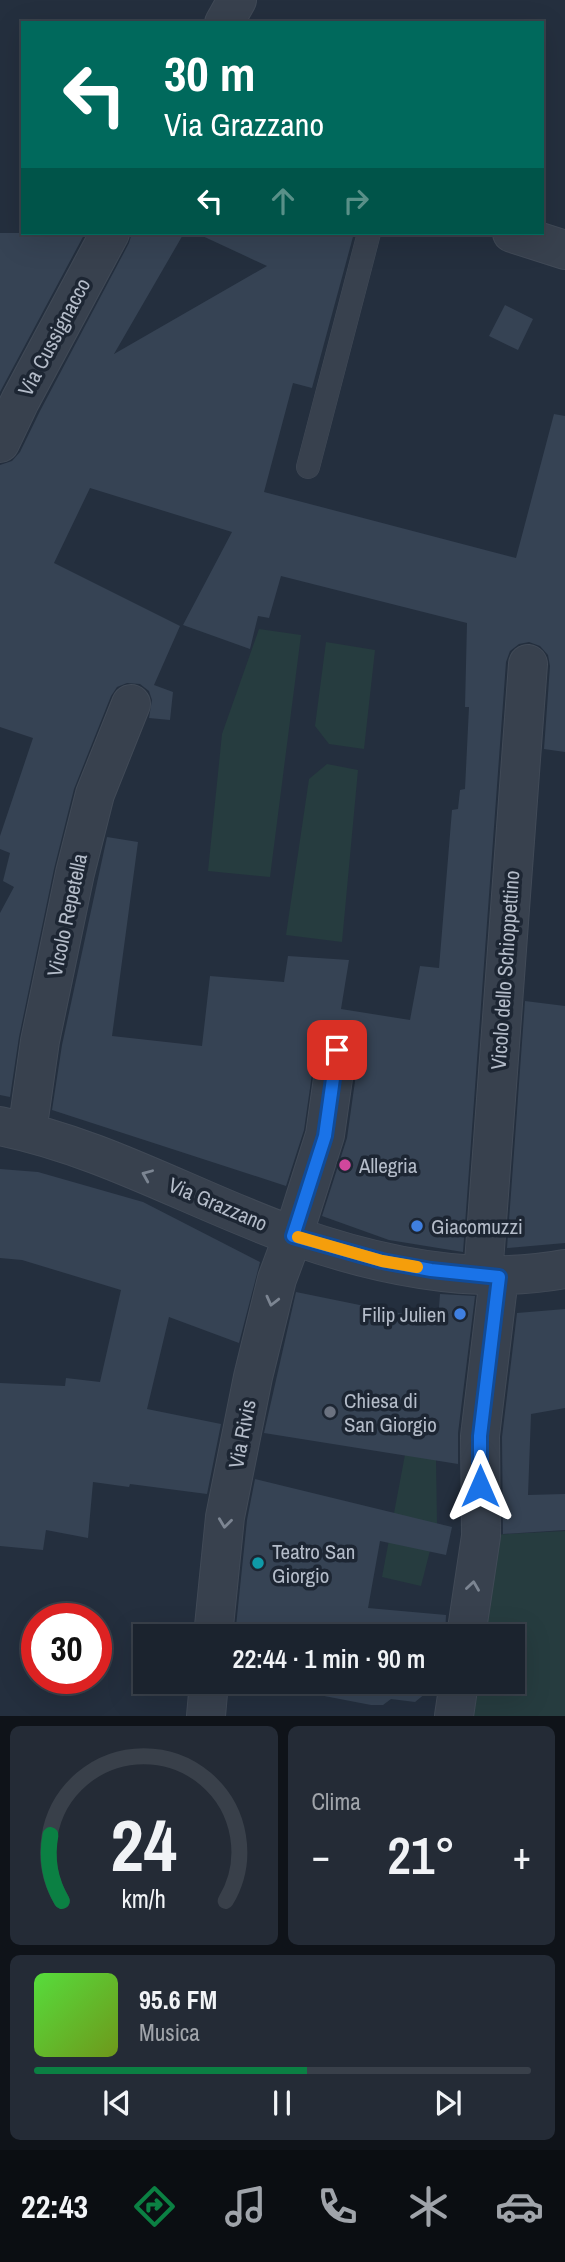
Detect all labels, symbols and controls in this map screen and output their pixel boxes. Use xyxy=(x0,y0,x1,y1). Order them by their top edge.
text: 30 m xyxy=(164,40,256,106)
icon: left xyxy=(49,49,140,140)
text: Via Grazzano xyxy=(164,103,324,146)
icon: left xyxy=(191,182,229,220)
icon: ahead xyxy=(264,182,302,220)
icon: right xyxy=(337,182,375,220)
street label: Via Cussignacco xyxy=(11,273,97,401)
street label: Vicolo Repetella xyxy=(40,850,94,979)
street label: Vicolo dello Schioppettino xyxy=(484,869,526,1071)
pin xyxy=(307,1020,367,1080)
icon: arrive xyxy=(318,1031,356,1069)
place label: Allegria xyxy=(358,1151,418,1180)
marker: Allegria xyxy=(337,1157,353,1173)
one-way arrow xyxy=(141,1169,153,1183)
street label: Via Grazzano xyxy=(164,1170,272,1238)
place label: Giacomuzzi xyxy=(431,1212,523,1241)
marker: Giacomuzzi xyxy=(409,1218,425,1234)
one-way arrow xyxy=(266,1294,280,1306)
place label: Filip Julien xyxy=(362,1300,446,1329)
marker: Filip Julien xyxy=(452,1306,468,1322)
place label: Chiesa di San Giorgio xyxy=(344,1386,437,1439)
street label: Via Rivis xyxy=(221,1397,263,1471)
marker: Chiesa di San Giorgio xyxy=(322,1404,338,1420)
position arrow xyxy=(443,1449,517,1523)
one-way arrow xyxy=(217,1517,232,1529)
place label: Teatro San Giorgio xyxy=(272,1537,355,1590)
marker: Teatro San Giorgio xyxy=(250,1555,266,1571)
one-way arrow xyxy=(465,1580,480,1592)
speed limit sign: 30 xyxy=(21,1603,112,1694)
text: 22:44 · 1 min · 90 m xyxy=(233,1641,425,1676)
text: Clima xyxy=(312,1786,361,1817)
text: 24 xyxy=(111,1797,177,1895)
text: 21° xyxy=(387,1820,455,1890)
text: − xyxy=(312,1830,330,1881)
text: + xyxy=(513,1830,531,1881)
text: km/h xyxy=(122,1882,166,1916)
text: 95.6 FM xyxy=(139,1982,217,2017)
text: Musica xyxy=(139,2017,200,2048)
icon: previous xyxy=(98,2084,136,2122)
icon: pause xyxy=(263,2084,301,2122)
icon: next xyxy=(429,2084,467,2122)
icon: directions xyxy=(130,2182,179,2231)
icon: music xyxy=(221,2182,270,2231)
icon: phone xyxy=(313,2182,362,2231)
icon: climate xyxy=(404,2182,453,2231)
icon: car xyxy=(495,2182,544,2231)
text: 22:43 xyxy=(21,2185,88,2228)

